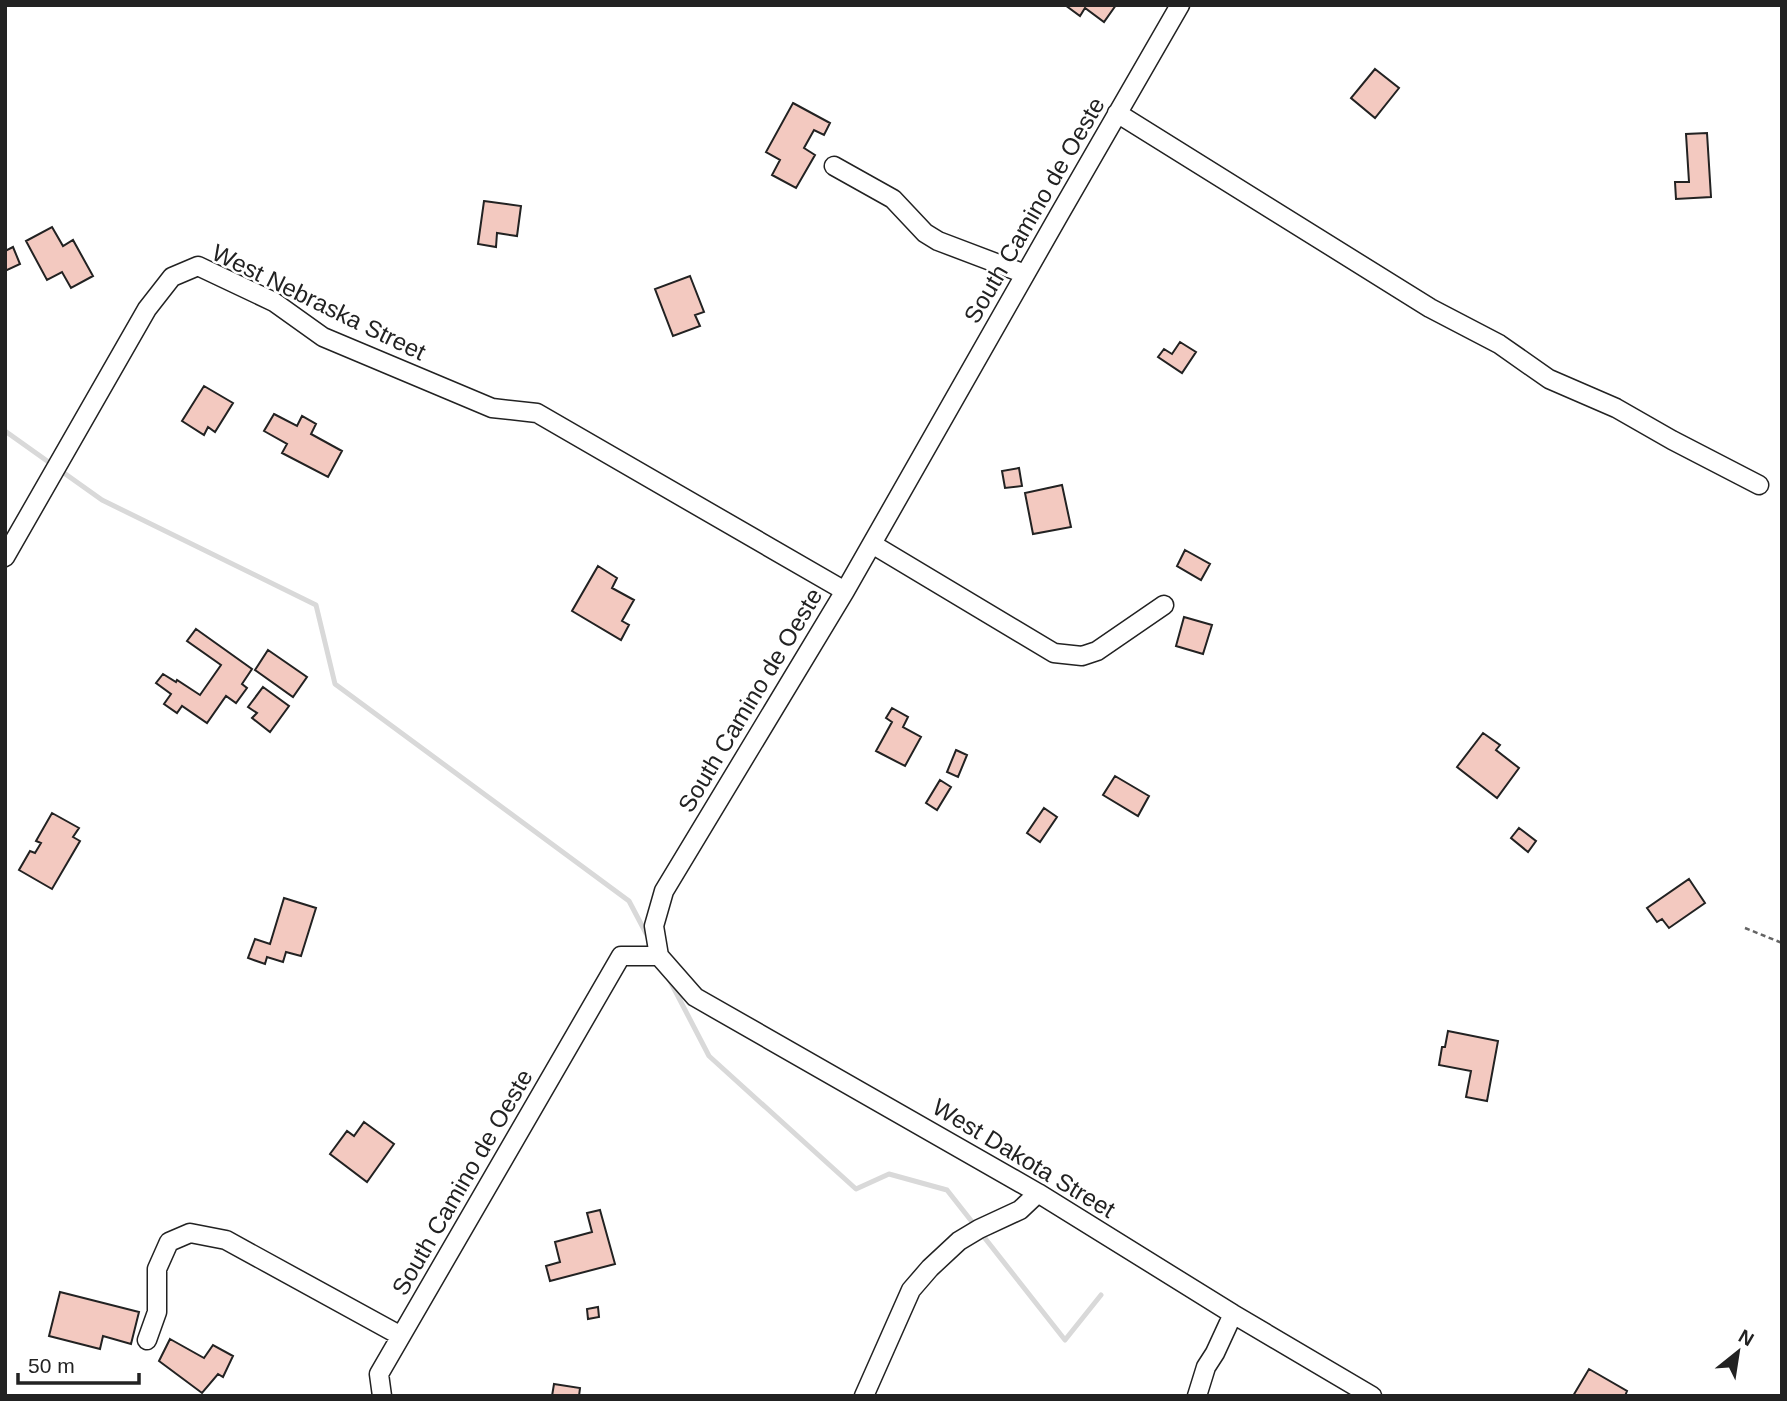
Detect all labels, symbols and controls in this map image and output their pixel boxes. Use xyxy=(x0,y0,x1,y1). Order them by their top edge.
street label: South Camino de Oeste xyxy=(958,92,1110,328)
street label: West Nebraska Street xyxy=(208,239,431,366)
street label: South Camino de Oeste xyxy=(672,583,828,817)
street label: South Camino de Oeste xyxy=(386,1064,538,1300)
street label: West Dakota Street xyxy=(928,1093,1120,1223)
north arrow xyxy=(1703,1317,1773,1387)
text: N xyxy=(1735,1325,1757,1350)
scale bar xyxy=(18,1342,138,1386)
text: 50 m xyxy=(28,1354,75,1377)

